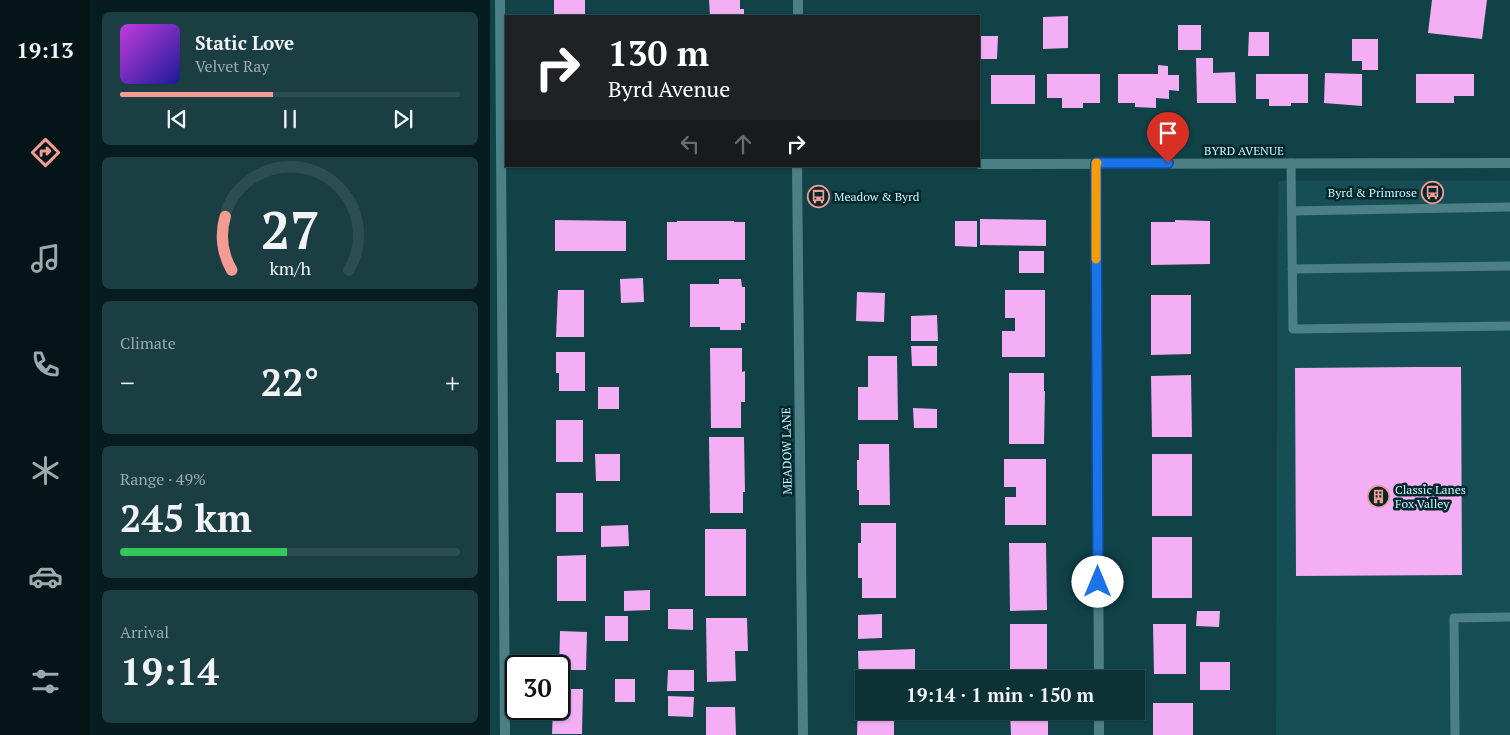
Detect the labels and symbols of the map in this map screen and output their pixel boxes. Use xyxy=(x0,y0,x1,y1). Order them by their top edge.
pin xyxy=(1147,112,1189,163)
street label: BYRD AVENUE xyxy=(1204,143,1284,158)
bus stop icon: Byrd & Primrose xyxy=(1421,181,1445,205)
bus stop icon: Meadow & Byrd xyxy=(806,185,830,209)
place label: Byrd & Primrose xyxy=(1328,185,1417,200)
place label: Meadow & Byrd xyxy=(834,189,920,204)
street label: MEADOW LANE xyxy=(778,407,795,495)
place label: Classic Lanes Fox Valley xyxy=(1395,482,1466,511)
building icon: Classic Lanes Fox Valley xyxy=(1367,485,1391,509)
position arrow xyxy=(1071,555,1123,607)
speed limit sign: 30 xyxy=(505,655,570,720)

